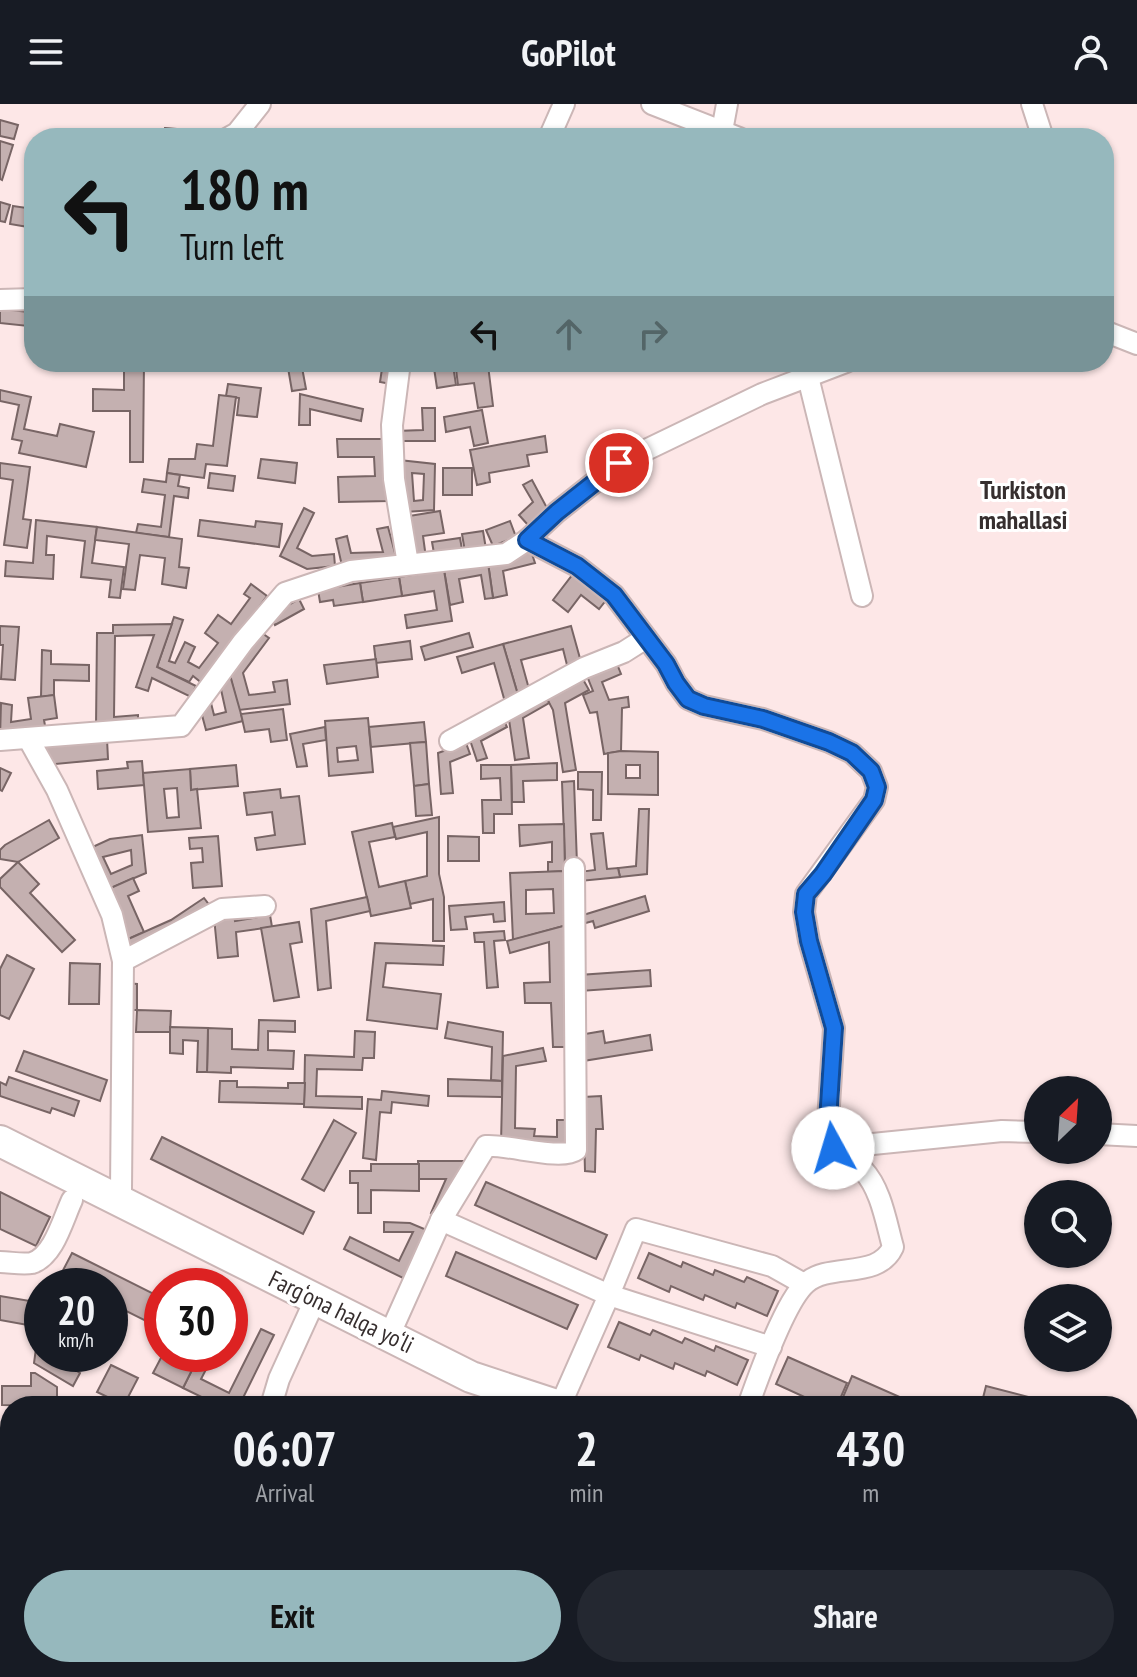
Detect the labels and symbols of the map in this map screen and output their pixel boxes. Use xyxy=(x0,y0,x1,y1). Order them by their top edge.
pin xyxy=(585,429,653,497)
district label: Turkiston mahallasi xyxy=(979,473,1067,536)
north arrow xyxy=(1024,1076,1112,1164)
position arrow xyxy=(791,1106,875,1190)
street label: Farg‘ona halqa yo‘li xyxy=(264,1263,419,1360)
speed limit sign: 30 xyxy=(144,1268,248,1372)

